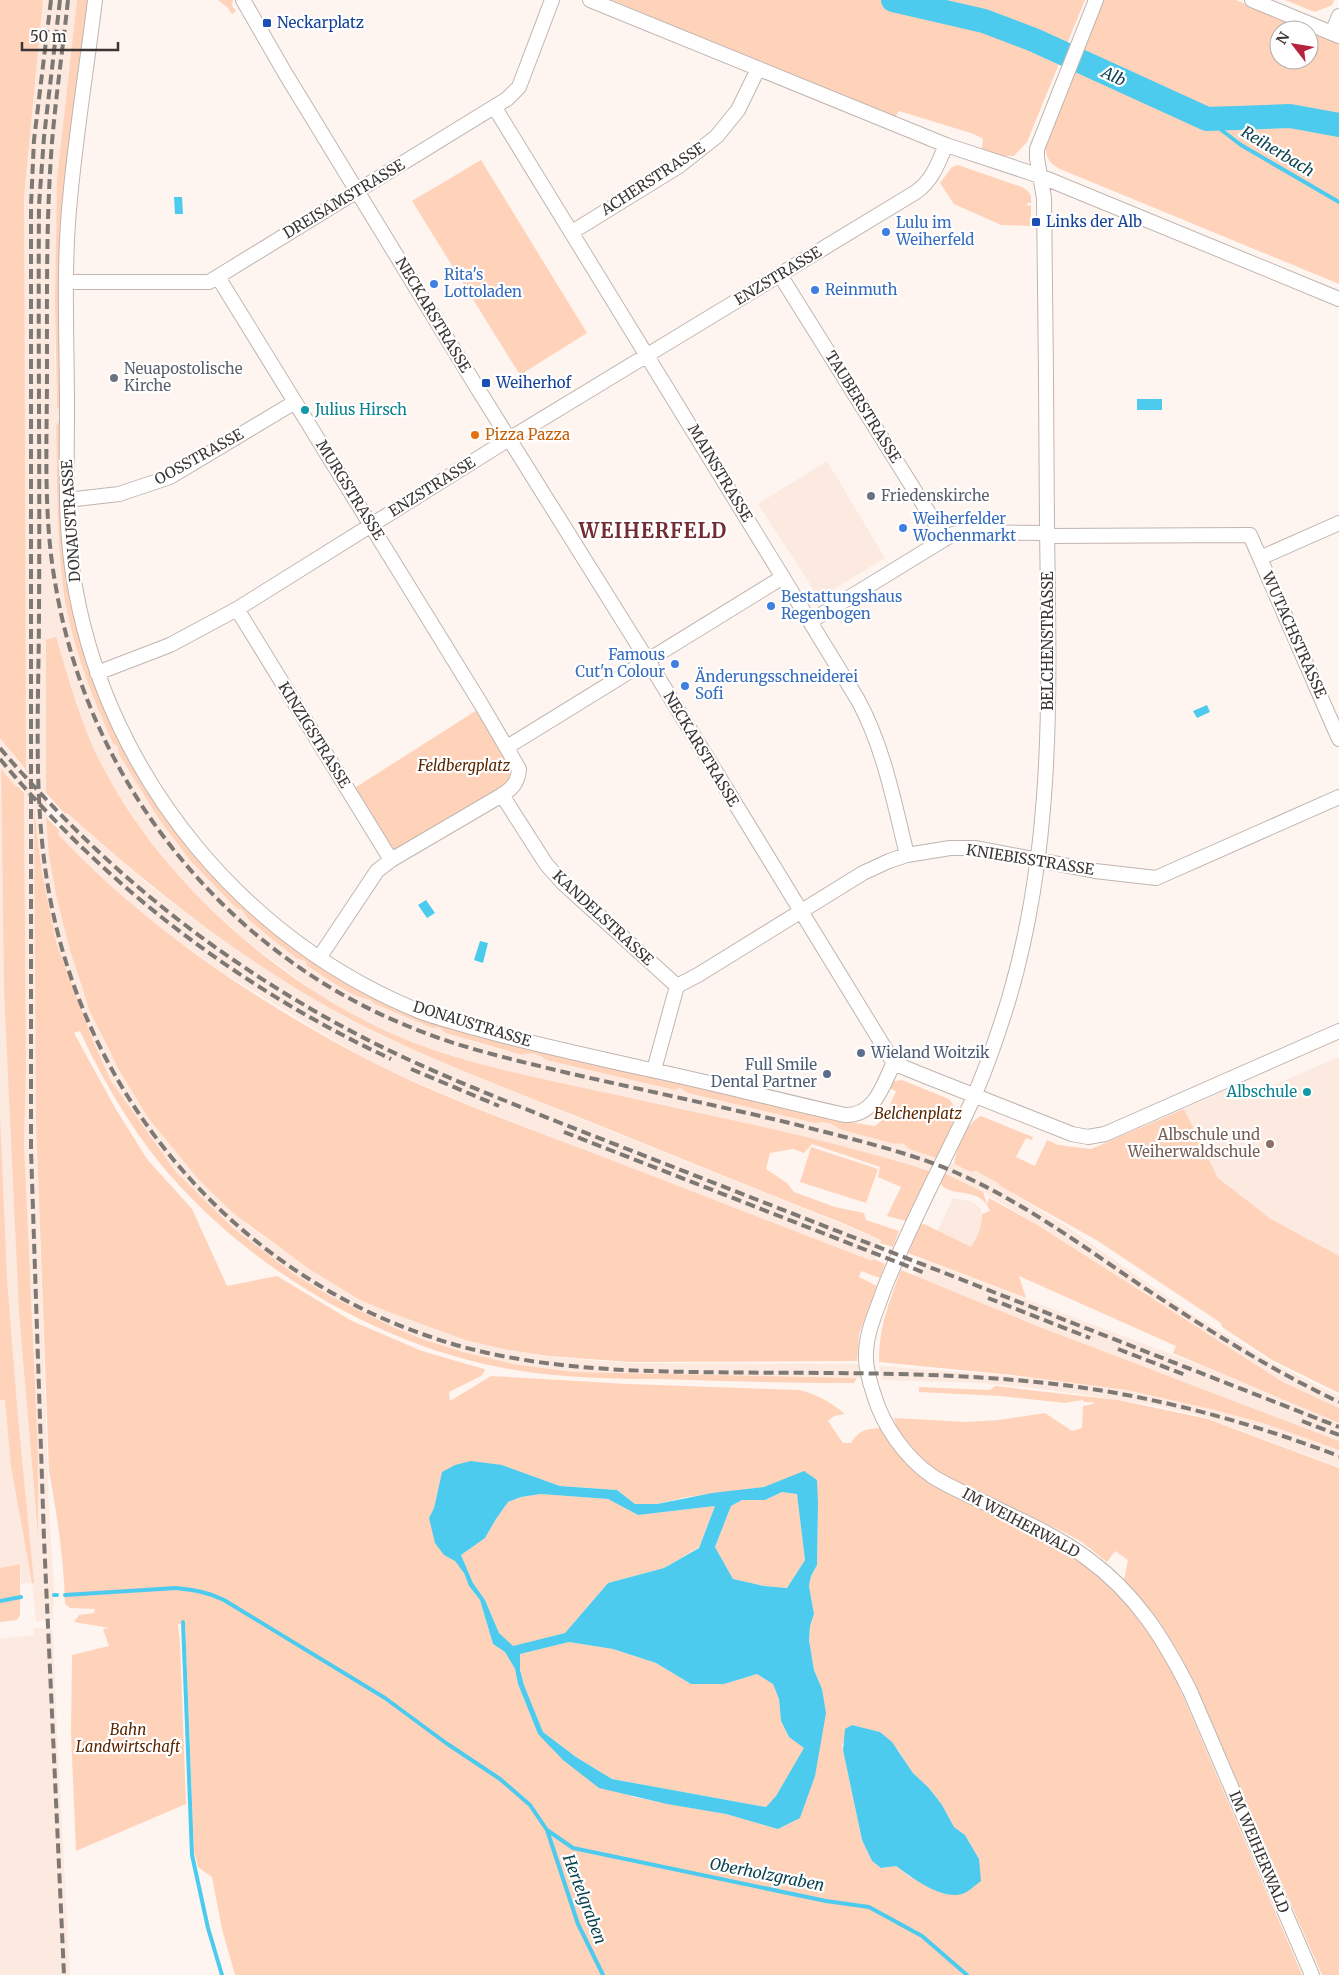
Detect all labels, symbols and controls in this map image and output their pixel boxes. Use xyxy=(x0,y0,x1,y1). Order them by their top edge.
place label: Neckarplatz xyxy=(277,13,364,32)
marker: Neckarplatz xyxy=(261,17,273,29)
scale bar xyxy=(22,20,119,52)
north arrow xyxy=(1269,20,1319,70)
text: 50 m xyxy=(30,27,67,46)
text: N xyxy=(1272,29,1293,48)
water label: Alb xyxy=(1097,61,1129,90)
water label: Reiherbach xyxy=(1238,121,1318,181)
street label: ACHERSTRASSE xyxy=(596,138,709,220)
street label: DREISAMSTRASSE xyxy=(280,155,408,242)
place label: Links der Alb xyxy=(1046,212,1142,231)
place label: Lulu im Weiherfeld xyxy=(895,213,974,249)
marker: Links der Alb xyxy=(1030,216,1042,228)
marker: Lulu im Weiherfeld xyxy=(880,226,892,238)
street label: ENZSTRASSE xyxy=(731,242,825,309)
street label: NECKARSTRASSE xyxy=(392,254,476,376)
place label: Rita's Lottoladen xyxy=(444,265,522,301)
marker: Rita's Lottoladen xyxy=(428,278,440,290)
place label: Reinmuth xyxy=(825,280,897,299)
marker: Reinmuth xyxy=(809,284,821,296)
street label: TAUBERSTRASSE xyxy=(821,347,906,466)
place label: Neuapostolische Kirche xyxy=(124,359,243,395)
marker: Neuapostolische Kirche xyxy=(108,372,120,384)
place label: Weiherhof xyxy=(495,373,572,392)
marker: Weiherhof xyxy=(480,377,492,389)
place label: Julius Hirsch xyxy=(314,400,407,419)
marker: Julius Hirsch xyxy=(299,404,311,416)
street label: MAINSTRASSE xyxy=(684,420,757,525)
street label: OOSSTRASSE xyxy=(151,424,247,489)
place label: Pizza Pazza xyxy=(485,425,570,444)
marker: Pizza Pazza xyxy=(469,429,481,441)
street label: MURGSTRASSE xyxy=(312,436,389,544)
street label: ENZSTRASSE xyxy=(385,452,479,521)
street label: DONAUSTRASSE xyxy=(57,459,84,583)
place label: Friedenskirche xyxy=(881,486,990,505)
marker: Friedenskirche xyxy=(865,490,877,502)
place label: Weiherfelder Wochenmarkt xyxy=(912,509,1016,545)
district label: WEIHERFELD xyxy=(578,518,727,543)
marker: Weiherfelder Wochenmarkt xyxy=(897,522,909,534)
street label: WUTACHSTRASSE xyxy=(1258,568,1331,701)
street label: BELCHENSTRASSE xyxy=(1038,571,1057,711)
place label: Bestattungshaus Regenbogen xyxy=(781,587,902,623)
marker: Bestattungshaus Regenbogen xyxy=(765,600,777,612)
place label: Famous Cut'n Colour xyxy=(575,645,665,681)
marker: Famous Cut'n Colour xyxy=(669,658,681,670)
place label: Änderungsschneiderei Sofi xyxy=(694,667,858,703)
street label: KINZIGSTRASSE xyxy=(274,678,355,792)
marker: Änderungsschneiderei Sofi xyxy=(679,680,691,692)
street label: NECKARSTRASSE xyxy=(660,688,744,810)
park label: Feldbergplatz xyxy=(417,756,510,775)
street label: KNIEBISSTRASSE xyxy=(965,840,1096,879)
street label: KANDELSTRASSE xyxy=(549,866,658,970)
street label: DONAUSTRASSE xyxy=(411,997,534,1051)
place label: Wieland Woitzik xyxy=(870,1043,990,1062)
marker: Wieland Woitzik xyxy=(855,1047,867,1059)
place label: Full Smile Dental Partner xyxy=(711,1055,817,1091)
marker: Full Smile Dental Partner xyxy=(821,1068,833,1080)
place label: Albschule xyxy=(1226,1082,1297,1101)
marker: Albschule xyxy=(1301,1086,1313,1098)
park label: Belchenplatz xyxy=(874,1104,962,1123)
place label: Albschule und Weiherwaldschule xyxy=(1127,1125,1260,1161)
marker: Albschule und Weiherwaldschule xyxy=(1264,1138,1276,1150)
street label: IM WEIHERWALD xyxy=(959,1484,1083,1562)
park label: Bahn Landwirtschaft xyxy=(76,1720,181,1756)
street label: IM WEIHERWALD xyxy=(1225,1788,1294,1916)
water label: Hertelgraben xyxy=(558,1850,611,1947)
water label: Oberholzgraben xyxy=(708,1853,826,1895)

